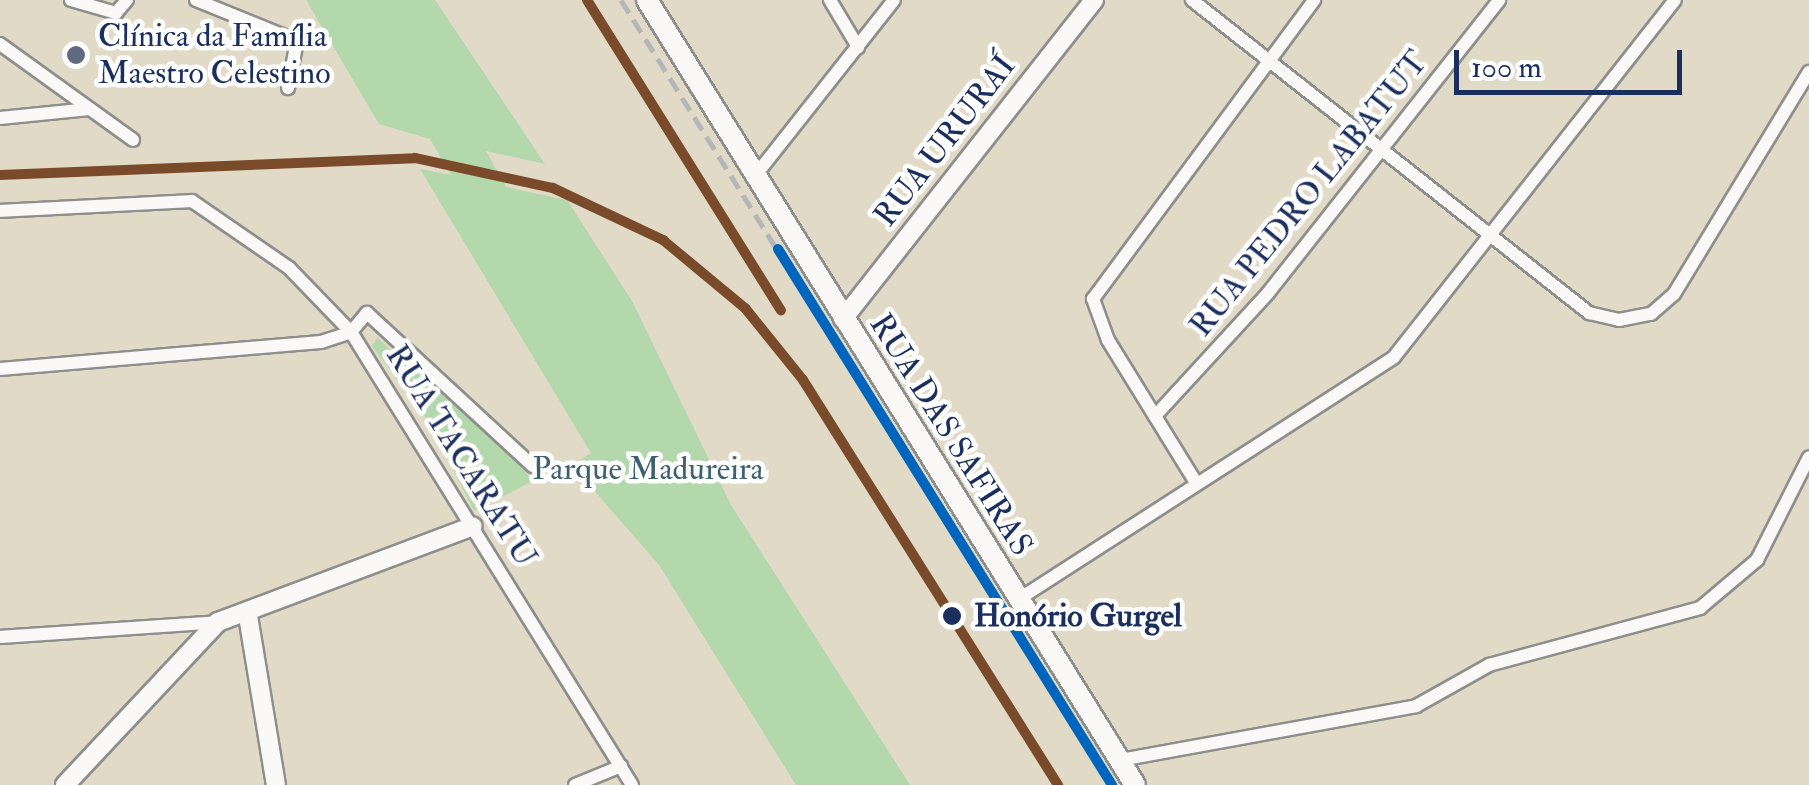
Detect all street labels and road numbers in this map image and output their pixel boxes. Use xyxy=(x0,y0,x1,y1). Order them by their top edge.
street label: RUA PEDRO LABATUT xyxy=(1182,43,1436,345)
street label: RUA URURAÍ xyxy=(866,48,1024,234)
street label: RUA DAS SAFIRAS xyxy=(861,307,1041,563)
street label: RUA TACARATU xyxy=(377,338,545,574)

